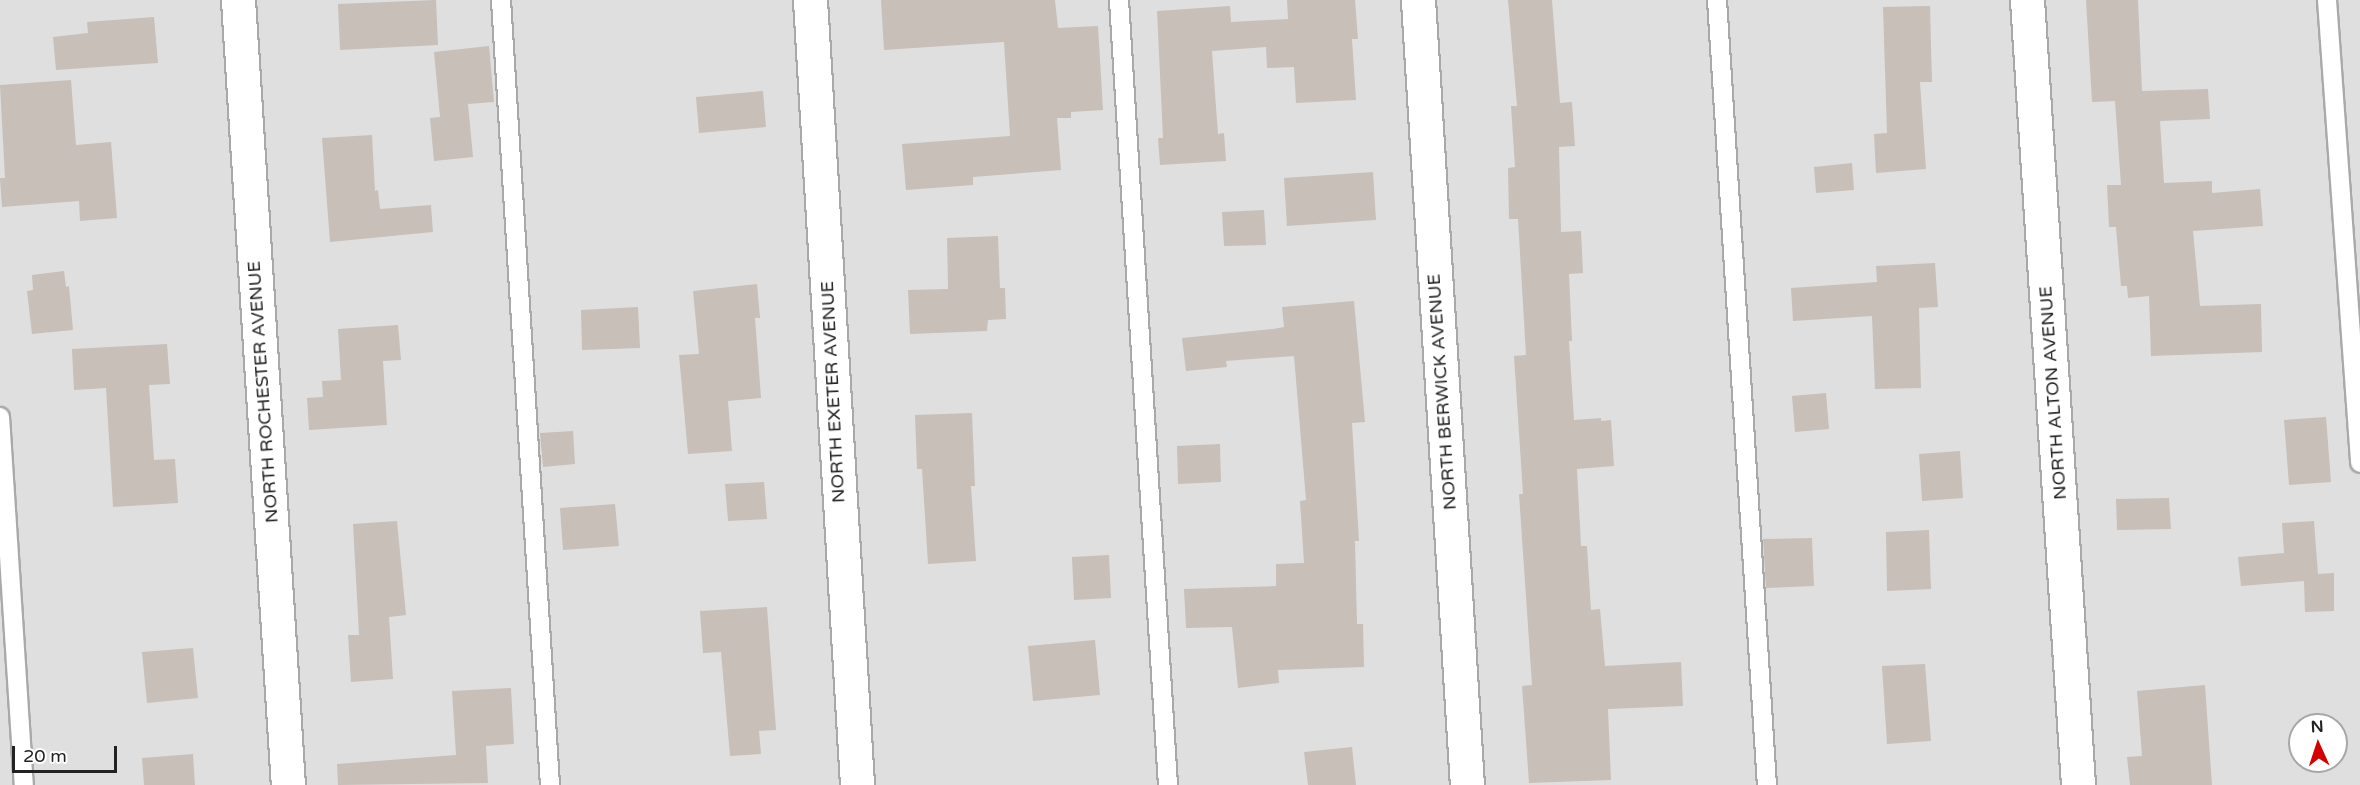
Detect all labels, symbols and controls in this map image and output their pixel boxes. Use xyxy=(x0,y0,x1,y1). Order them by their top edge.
street label: NORTH ROCHESTER AVENUE xyxy=(243,260,283,524)
street label: NORTH BERWICK AVENUE xyxy=(1423,273,1461,511)
street label: NORTH EXETER AVENUE xyxy=(816,280,850,504)
street label: NORTH ALTON AVENUE xyxy=(2035,285,2071,501)
north arrow xyxy=(2288,713,2348,773)
text: N xyxy=(2310,717,2324,737)
scale bar xyxy=(15,734,120,772)
text: 20 m xyxy=(23,745,67,767)

